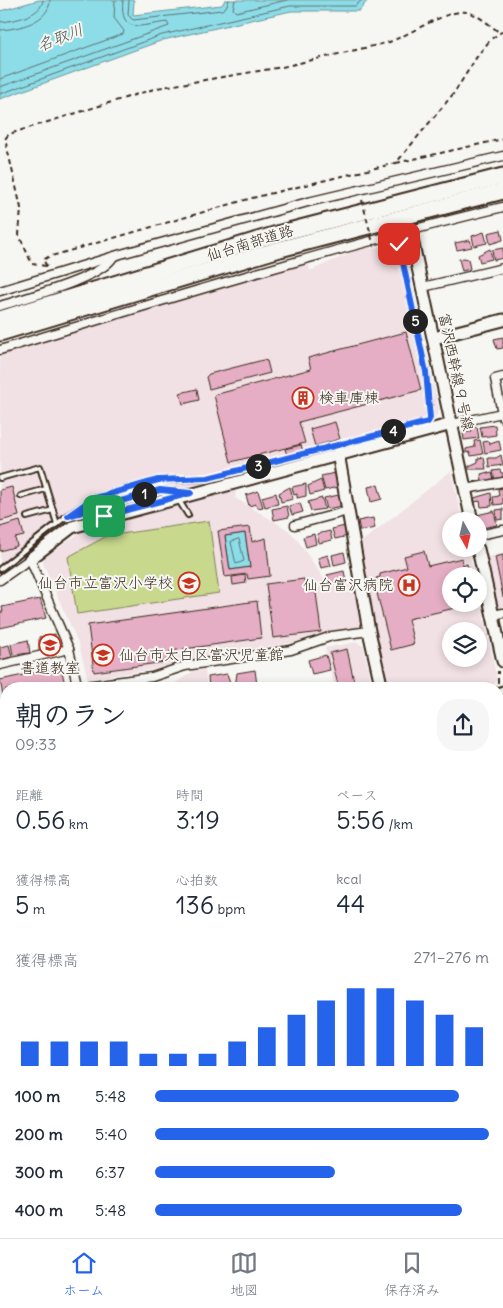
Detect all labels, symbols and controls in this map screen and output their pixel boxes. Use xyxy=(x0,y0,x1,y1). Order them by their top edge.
water label: 名取川 xyxy=(34,19,86,55)
street label: 仙台南部道路 xyxy=(204,220,296,265)
pin xyxy=(378,223,420,265)
icon: check xyxy=(385,230,413,258)
pin: 5 xyxy=(402,308,428,334)
street label: 富沢西幹線９号線 xyxy=(435,311,478,433)
text: 5 xyxy=(411,312,420,330)
building icon: 検車庫棟 xyxy=(291,386,315,410)
place label: 検車庫棟 xyxy=(319,388,379,407)
pin: 4 xyxy=(380,418,406,444)
text: 4 xyxy=(389,422,398,440)
pin: 3 xyxy=(246,454,270,478)
text: 3 xyxy=(255,457,262,475)
pin: 1 xyxy=(132,482,156,506)
text: 1 xyxy=(142,485,147,503)
pin xyxy=(83,495,125,537)
icon: arrive xyxy=(90,502,118,530)
north arrow xyxy=(442,512,488,558)
map controls xyxy=(442,512,487,667)
button: locate xyxy=(442,567,487,612)
school or university icon: 仙台市立富沢小学校 xyxy=(177,571,201,595)
place label: 仙台市立富沢小学校 xyxy=(38,573,173,592)
hospital icon: 仙台富沢病院 xyxy=(397,573,421,597)
place label: 仙台富沢病院 xyxy=(303,575,393,594)
button: layers xyxy=(442,622,487,667)
school or university icon: 書道教室 xyxy=(38,633,62,657)
school or university icon: 仙台市太白区富沢児童館 xyxy=(91,643,115,667)
place label: 仙台市太白区富沢児童館 xyxy=(119,645,284,664)
place label: 書道教室 xyxy=(20,658,80,677)
text: 朝のラン xyxy=(15,697,127,733)
button: share xyxy=(437,699,489,751)
text: 09:33 xyxy=(15,734,57,754)
text: 距離 xyxy=(15,786,43,804)
text: 時間 xyxy=(176,786,204,804)
text: ペース xyxy=(336,786,378,804)
text: 0.56 xyxy=(15,804,65,836)
text: 3:19 xyxy=(176,804,220,836)
text: 5:56 xyxy=(336,804,385,836)
text: km xyxy=(65,815,88,833)
text: /km xyxy=(385,815,413,833)
text: kcal xyxy=(336,870,362,888)
text: 獲得標高 xyxy=(15,871,71,889)
text: 心拍数 xyxy=(176,871,218,889)
text: 44 xyxy=(336,888,365,920)
text: 5 xyxy=(15,889,29,921)
text: 136 xyxy=(176,889,214,921)
text: m xyxy=(29,900,45,918)
text: bpm xyxy=(214,900,246,918)
text: 271–276 m xyxy=(413,947,489,967)
text: 獲得標高 xyxy=(15,950,79,970)
text: 100 m xyxy=(15,1086,60,1106)
text: 5:48 xyxy=(95,1086,126,1106)
text: 200 m xyxy=(15,1124,63,1144)
text: 5:40 xyxy=(95,1124,128,1144)
text: 300 m xyxy=(15,1162,63,1182)
text: 6:37 xyxy=(95,1162,125,1182)
text: 400 m xyxy=(15,1200,63,1220)
text: 5:48 xyxy=(95,1200,126,1220)
tab: ホーム xyxy=(63,1249,104,1299)
tab: 地図 xyxy=(230,1249,258,1299)
tab: 保存済み xyxy=(384,1249,440,1299)

